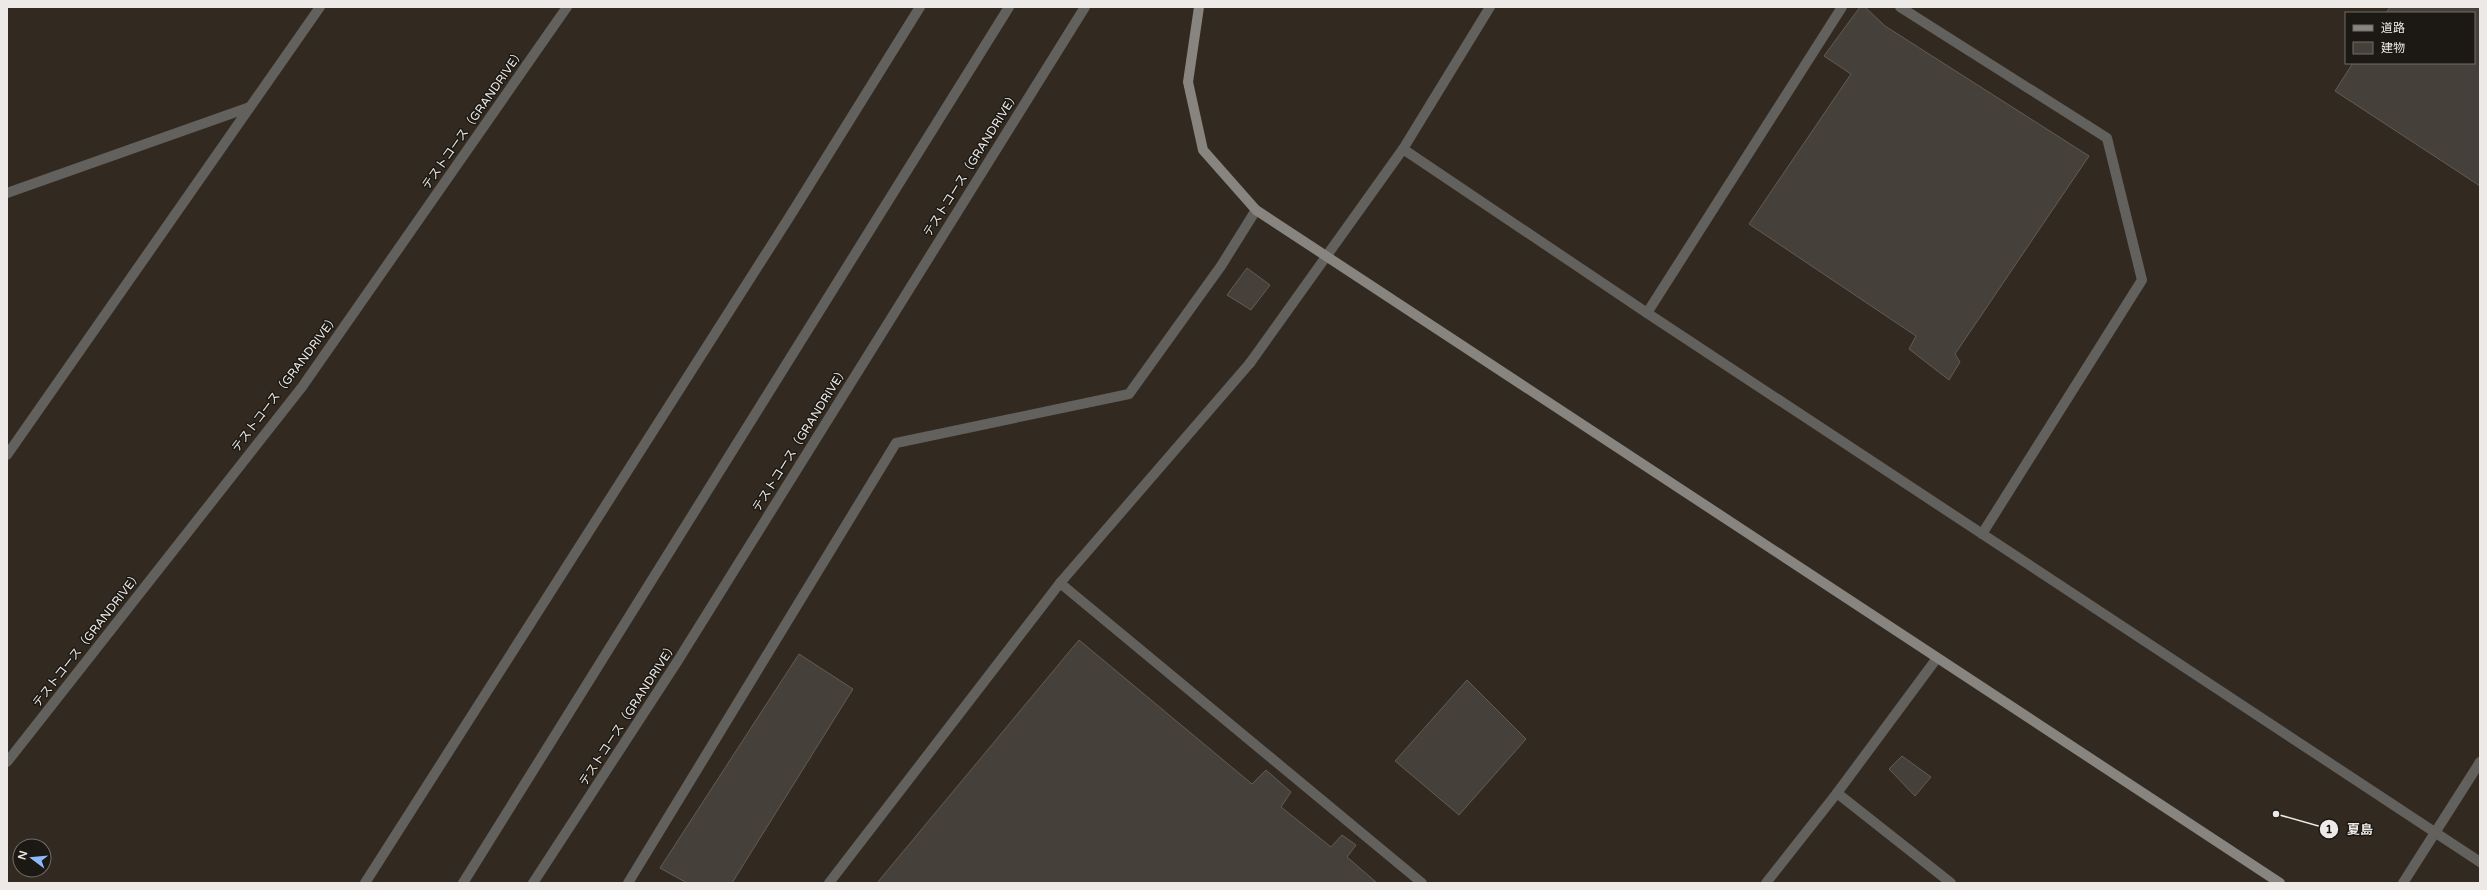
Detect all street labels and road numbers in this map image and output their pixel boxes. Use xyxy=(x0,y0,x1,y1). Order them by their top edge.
street label: テストコース（GRANDRIVE） xyxy=(419,46,527,192)
street label: テストコース（GRANDRIVE） xyxy=(920,89,1022,239)
street label: テストコース（GRANDRIVE） xyxy=(229,311,341,455)
street label: テストコース（GRANDRIVE） xyxy=(749,364,851,514)
street label: テストコース（GRANDRIVE） xyxy=(30,568,144,710)
street label: テストコース（GRANDRIVE） xyxy=(576,639,680,789)

